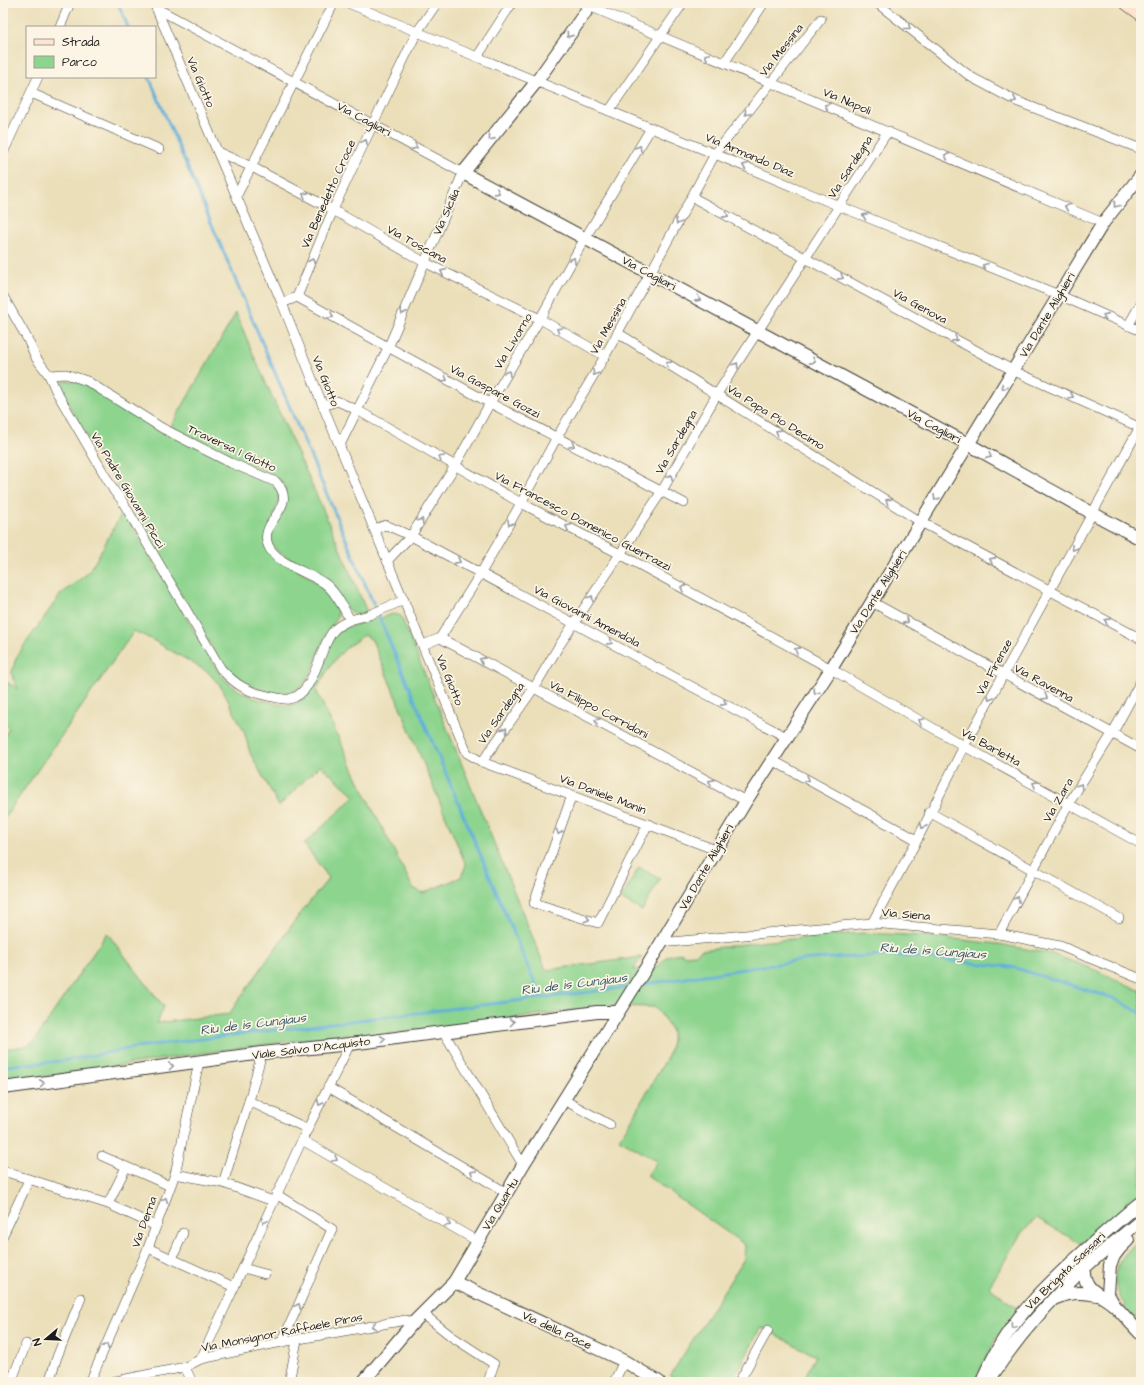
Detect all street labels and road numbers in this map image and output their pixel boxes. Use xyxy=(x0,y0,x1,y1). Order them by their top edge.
street label: Via Messina xyxy=(755,20,807,80)
street label: Via Giotto xyxy=(182,54,219,110)
street label: Via Napoli xyxy=(820,84,874,119)
street label: Via Cagliari xyxy=(333,98,394,142)
street label: Via Armando Diaz xyxy=(703,129,797,182)
street label: Via Sardegna xyxy=(824,133,878,202)
street label: Via Benedetto Croce xyxy=(297,137,360,251)
street label: Via Sicilia xyxy=(429,186,464,238)
street label: Via Toscana xyxy=(384,221,450,268)
street label: Via Cagliari xyxy=(618,252,679,296)
street label: Via Dante Alighieri xyxy=(1015,269,1081,362)
street label: Via Genova xyxy=(889,284,950,328)
street label: Via Messina xyxy=(586,295,631,358)
street label: Via Livorno xyxy=(490,310,537,373)
street label: Via Giotto xyxy=(308,353,344,409)
street label: Via Gaspare Gozzi xyxy=(447,360,543,423)
street label: Via Papa Pio Decimo xyxy=(724,380,828,455)
street label: Via Cagliari xyxy=(903,405,964,449)
street label: Via Sardegna xyxy=(651,407,703,478)
street label: Traversa 1 Giotto xyxy=(185,420,279,477)
street label: Via Padre Giovanni Picci xyxy=(86,429,169,552)
street label: Via Francesco Domenico Guerrazzi xyxy=(491,468,674,575)
street label: Via Dante Alighieri xyxy=(846,547,912,638)
street label: Via Giovanni Amendola xyxy=(530,581,643,652)
street label: Via Firenze xyxy=(972,636,1017,698)
street label: Via Giotto xyxy=(432,652,468,708)
street label: Via Ravenna xyxy=(1011,660,1077,707)
street label: Via Filippo Corridoni xyxy=(546,676,651,743)
street label: Via Sardegna xyxy=(474,679,530,748)
street label: Via Barletta xyxy=(958,724,1024,771)
street label: Via Daniele Manin xyxy=(557,770,649,819)
street label: Via Zara xyxy=(1039,775,1078,826)
street label: Via Dante Alighieri xyxy=(675,821,739,914)
street label: Via Siena xyxy=(881,904,931,925)
street label: Viale Salvo D'Acquisto xyxy=(251,1033,371,1064)
street label: Via Quartu xyxy=(478,1175,523,1234)
street label: Via Derna xyxy=(127,1194,162,1250)
street label: Via Brigata Sassari xyxy=(1021,1228,1110,1315)
street label: Via della Pace xyxy=(519,1307,595,1354)
street label: Via Monsignor Raffaele Piras xyxy=(200,1308,364,1357)

